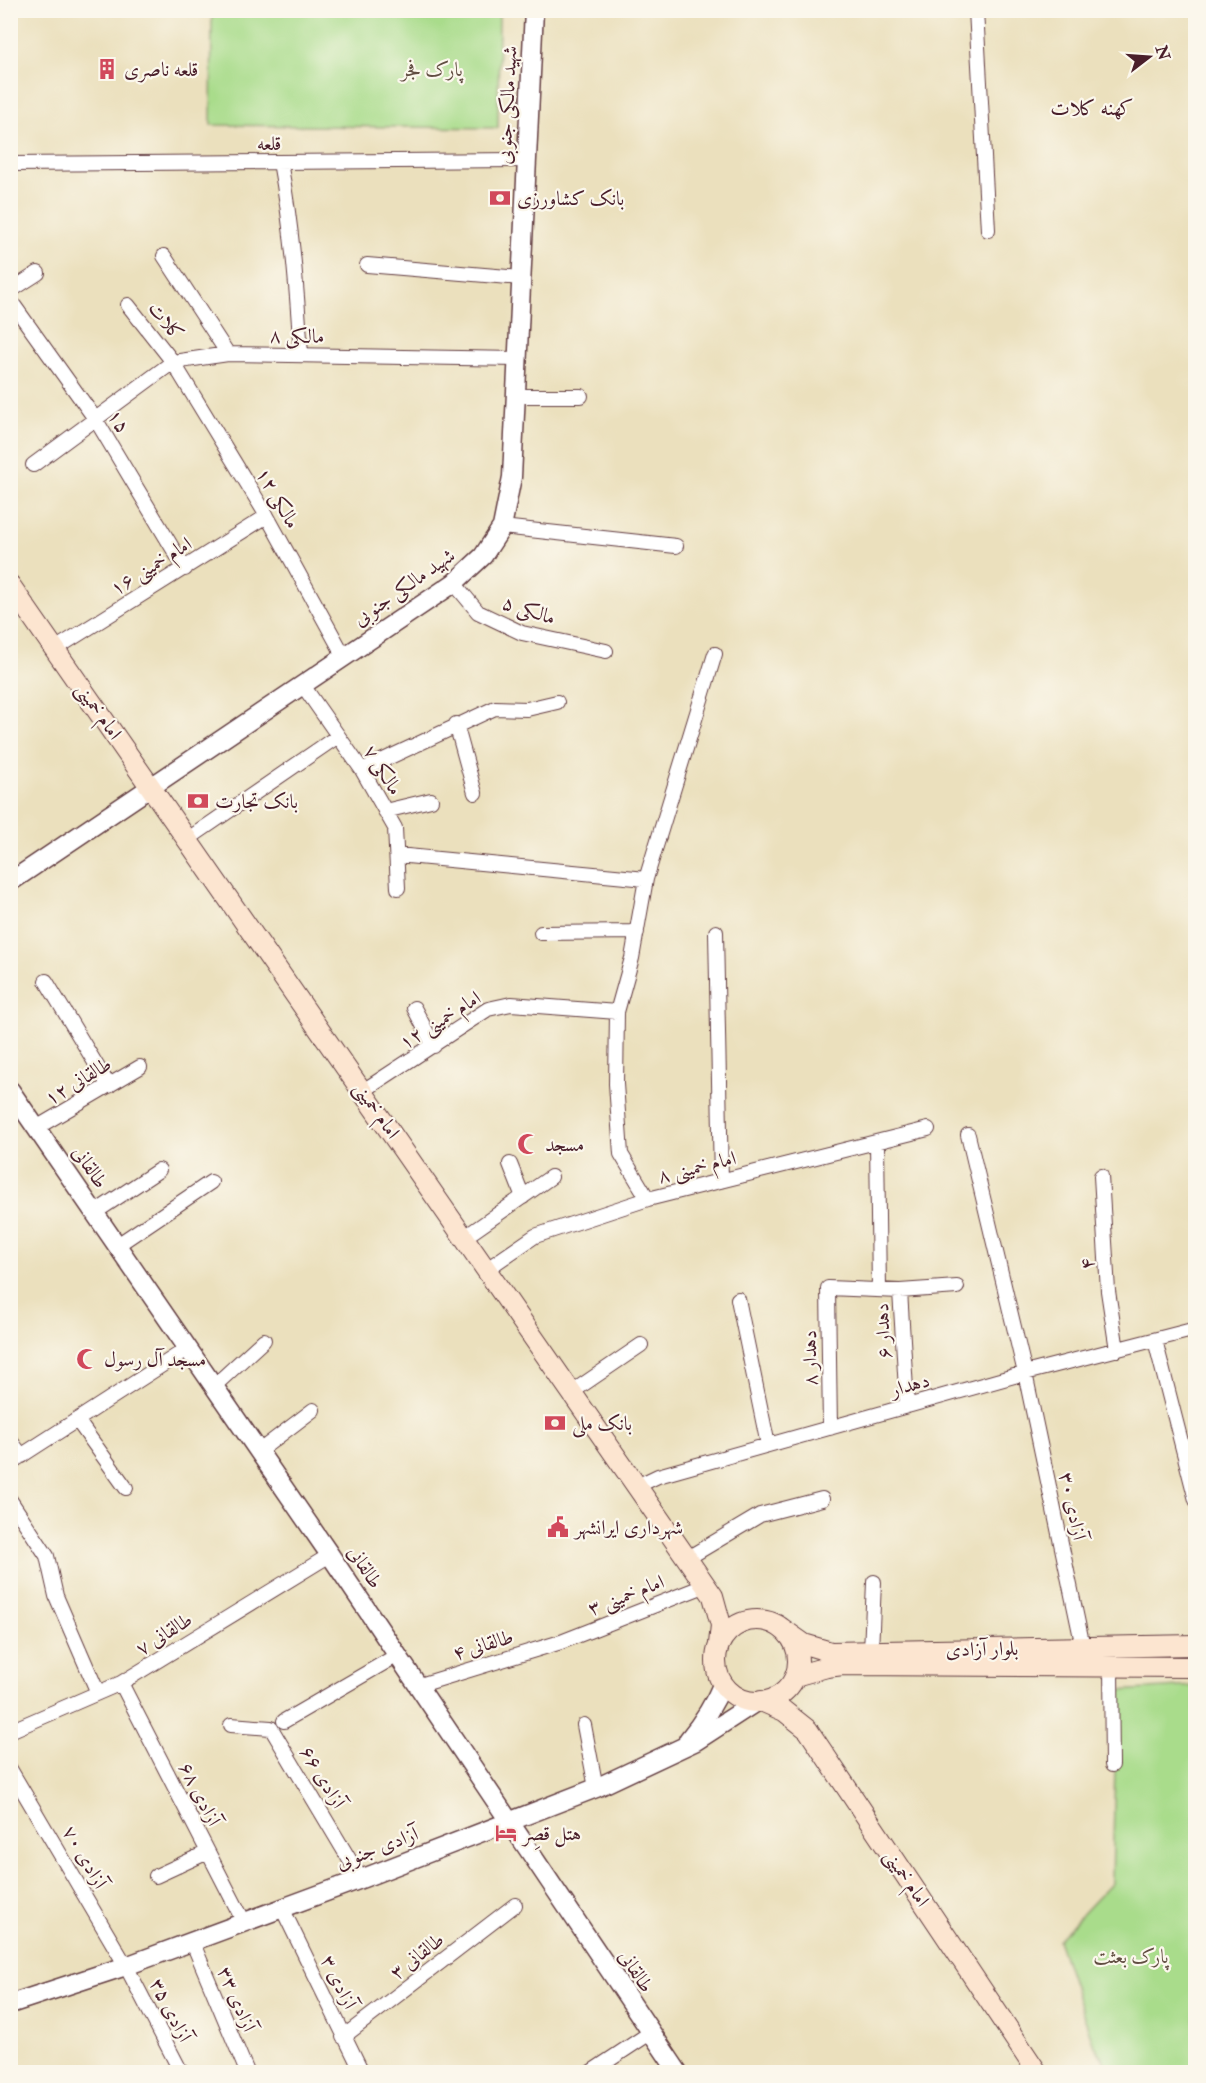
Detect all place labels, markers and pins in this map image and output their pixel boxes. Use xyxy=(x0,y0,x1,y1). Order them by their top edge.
building icon: قلعه ناصری xyxy=(95,57,119,81)
place label: قلعه ناصری xyxy=(124,57,198,83)
bank icon: بانک کشاورزی xyxy=(488,186,512,210)
place label: بانک کشاورزی xyxy=(517,186,624,211)
bank icon: بانک تجارت xyxy=(186,789,210,813)
place label: بانک تجارت xyxy=(215,789,298,814)
mosque icon: مسجد xyxy=(516,1132,540,1156)
place label: مسجد xyxy=(545,1132,584,1157)
mosque icon: مسجد آل رسول xyxy=(75,1347,99,1371)
place label: مسجد آل رسول xyxy=(104,1347,206,1372)
bank icon: بانک ملی xyxy=(543,1411,567,1435)
place label: بانک ملی xyxy=(572,1411,632,1438)
public building icon: شهرداری ایرانشهر xyxy=(546,1515,570,1539)
place label: شهرداری ایرانشهر xyxy=(573,1515,683,1540)
hotel icon: هتل قصِر xyxy=(494,1821,518,1845)
place label: هتل قصِر xyxy=(521,1821,581,1850)

